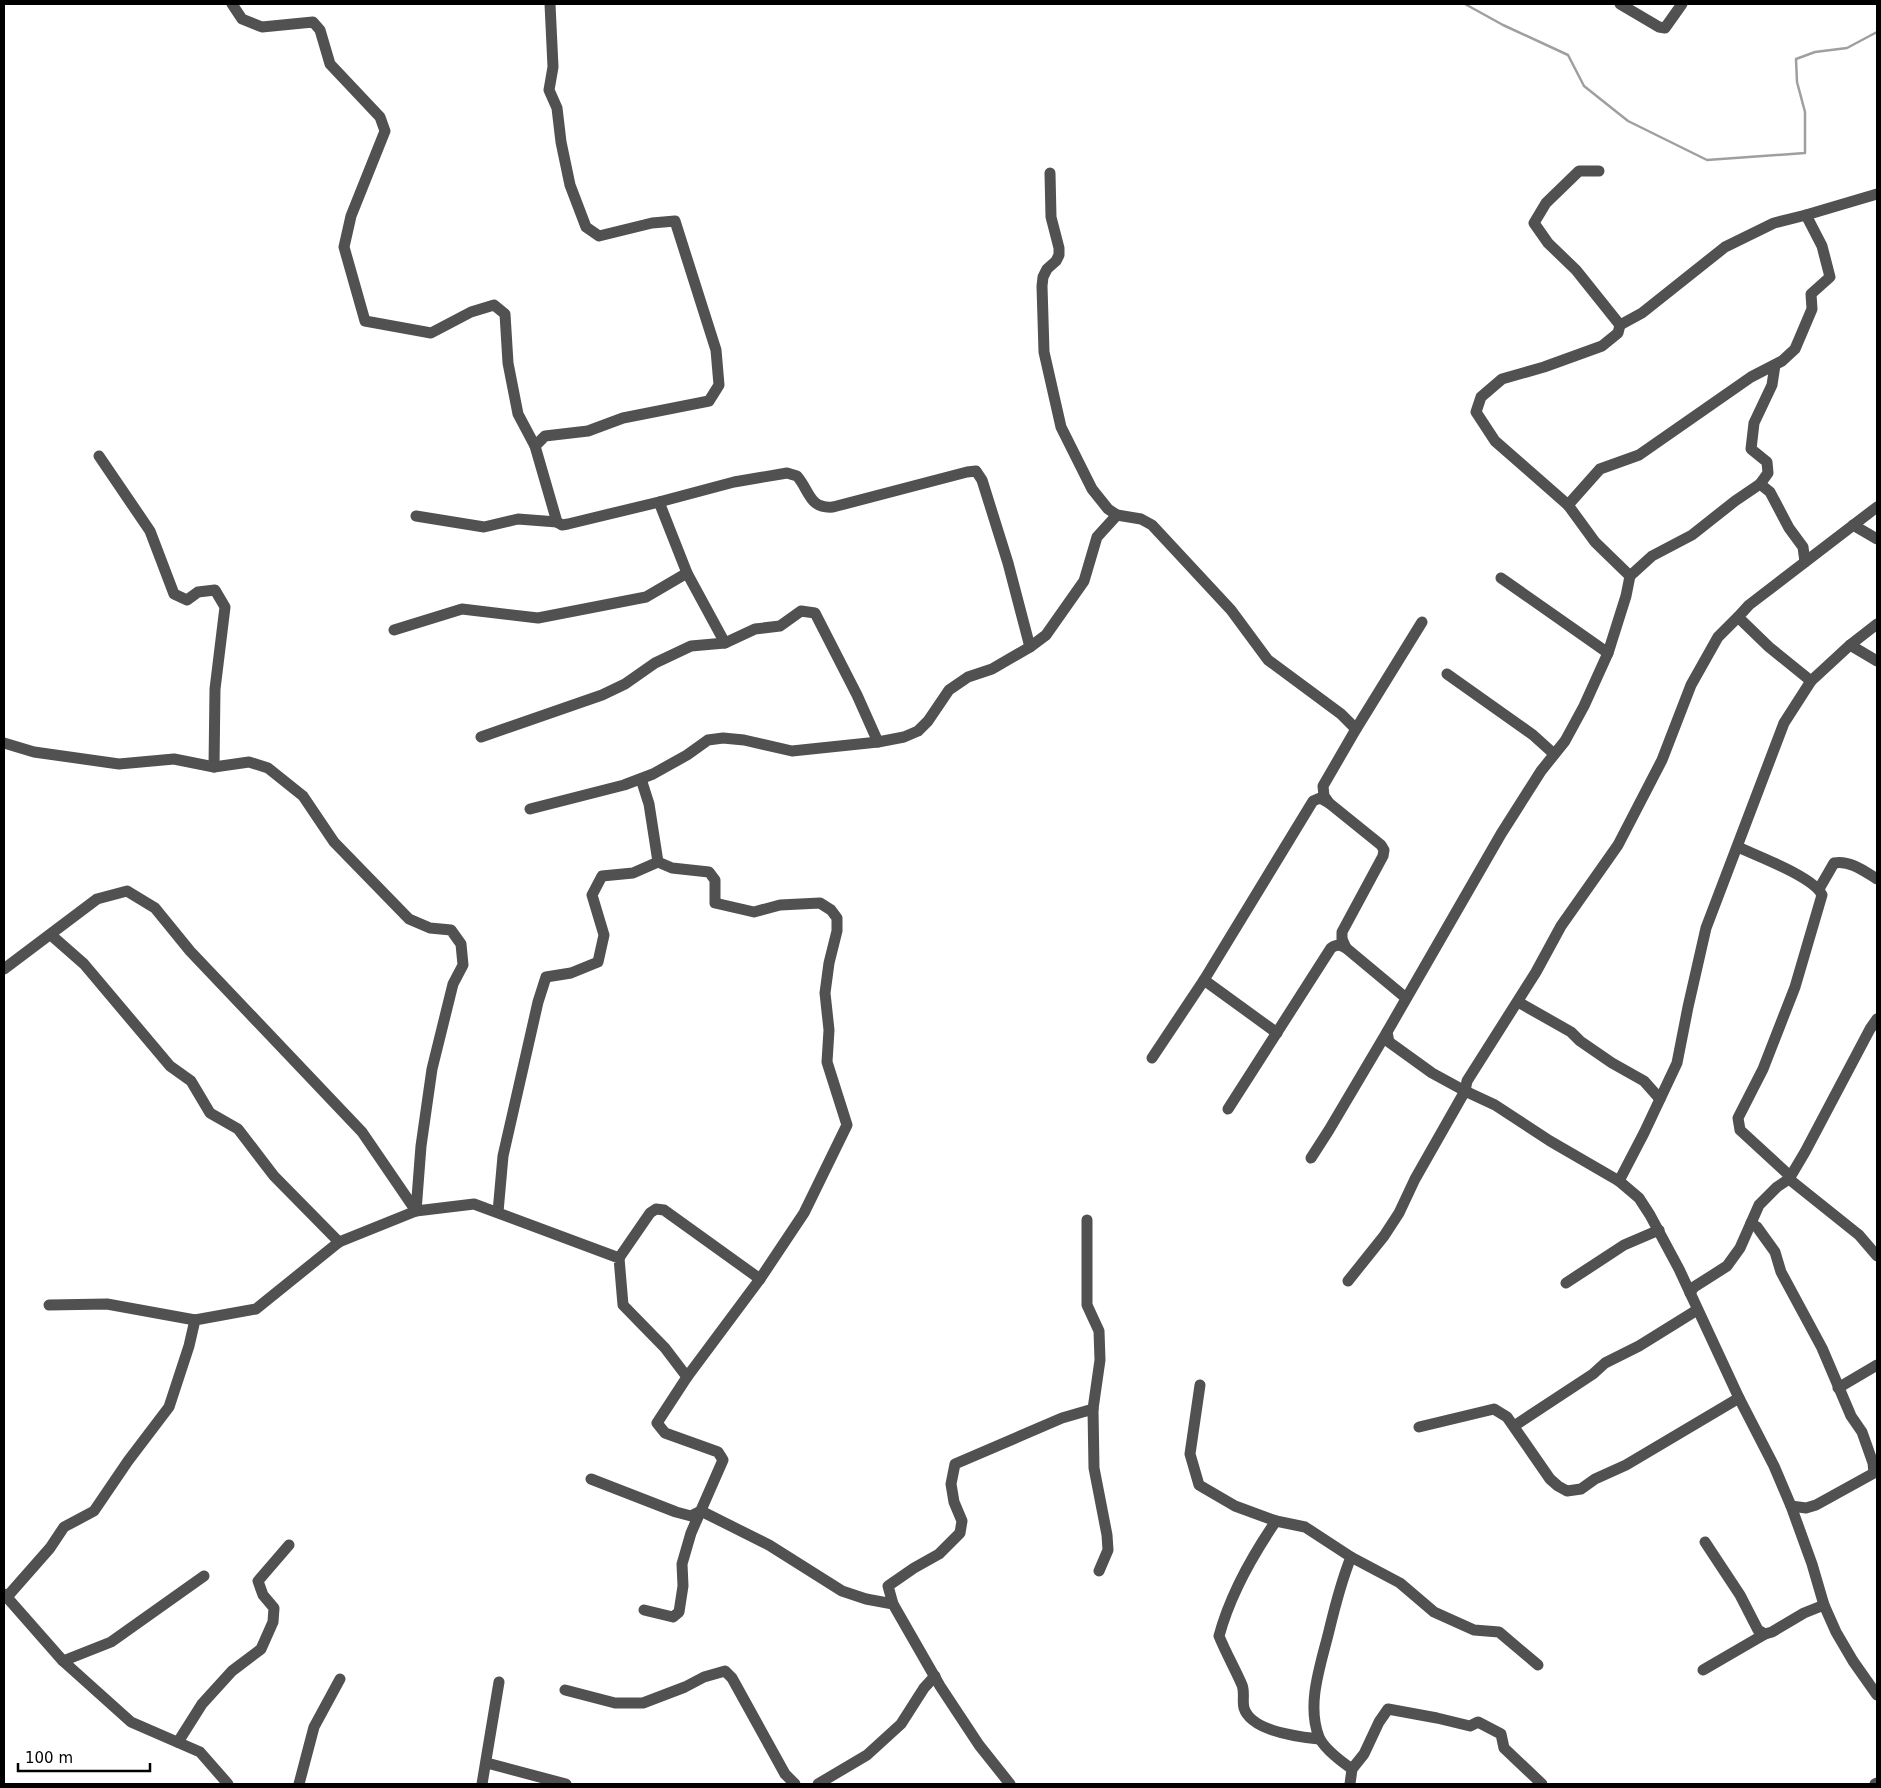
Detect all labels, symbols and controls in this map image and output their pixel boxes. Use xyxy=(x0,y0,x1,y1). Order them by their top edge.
scale bar xyxy=(18,1740,150,1772)
text: 100 m xyxy=(25,1749,73,1767)

